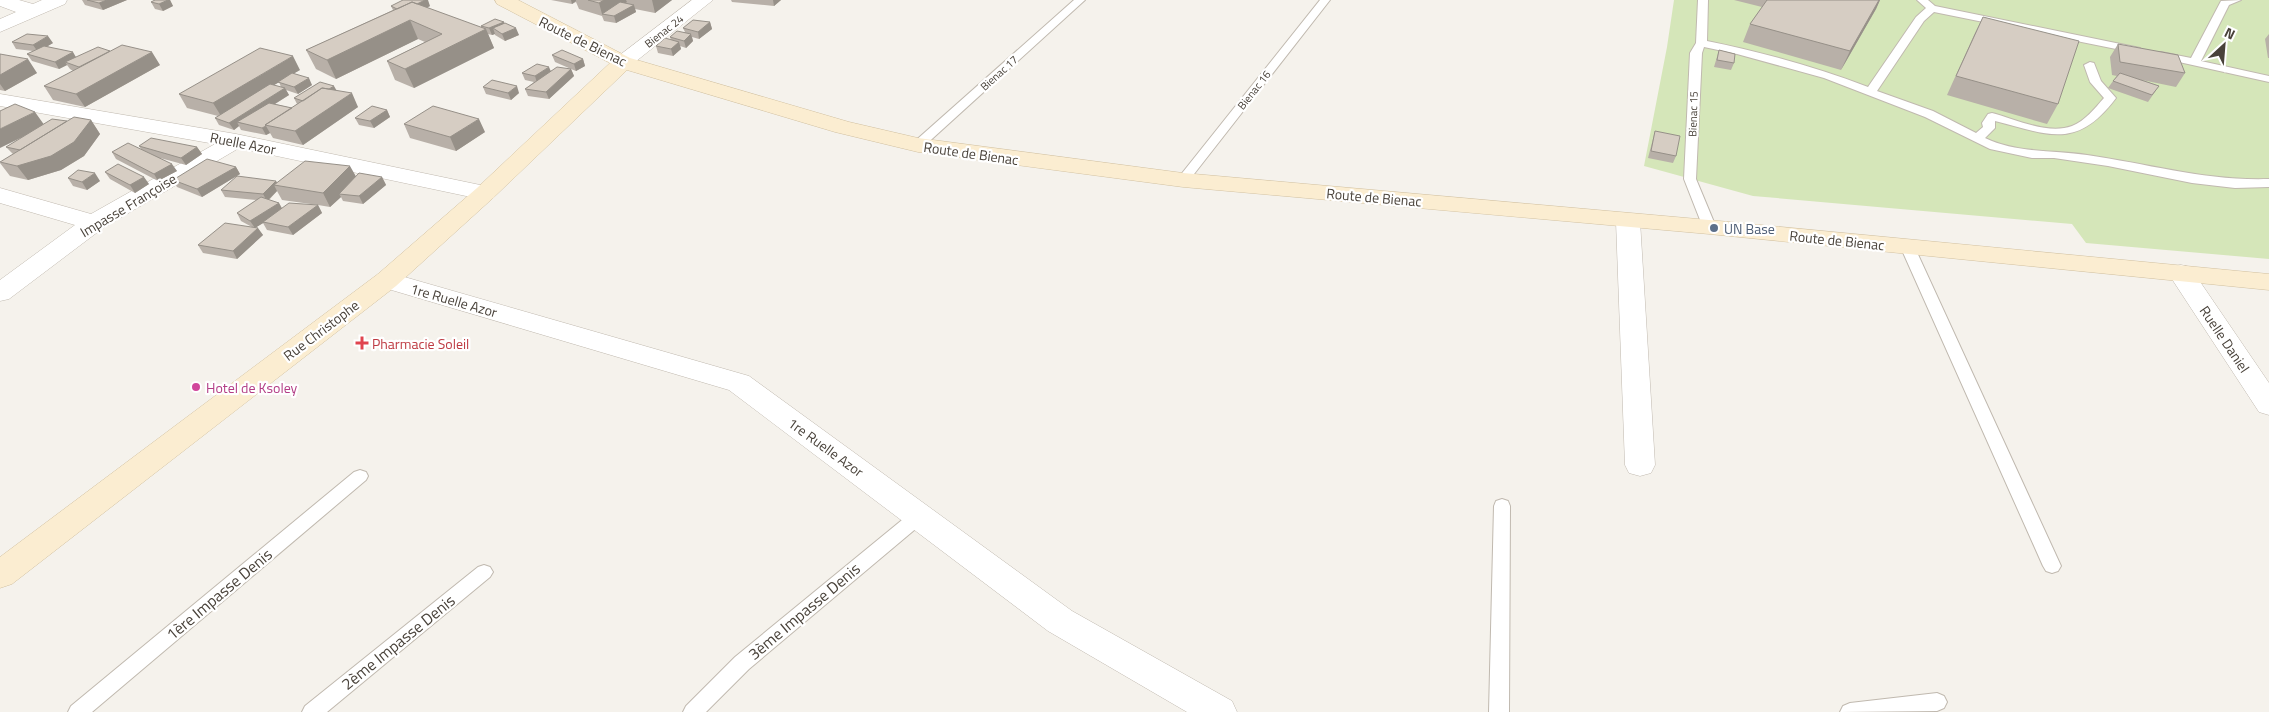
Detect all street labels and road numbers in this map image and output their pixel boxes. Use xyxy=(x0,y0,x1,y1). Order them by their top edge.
street label: Route de Bienac xyxy=(536,11,630,71)
street label: Bienac 24 xyxy=(641,11,687,51)
street label: Bienac 17 xyxy=(977,52,1021,94)
street label: Bienac 16 xyxy=(1234,67,1274,113)
street label: Bienac 15 xyxy=(1684,91,1702,137)
street label: Ruelle Azor xyxy=(208,126,278,160)
street label: Route de Bienac xyxy=(922,136,1020,170)
street label: Impasse Françoise xyxy=(76,168,180,242)
street label: Route de Bienac xyxy=(1326,182,1422,212)
street label: Route de Bienac xyxy=(1788,225,1886,255)
street label: 1re Ruelle Azor xyxy=(408,278,500,322)
street label: Rue Christophe xyxy=(279,295,363,365)
street label: Ruelle Daniel xyxy=(2195,301,2255,377)
street label: 1re Ruelle Azor xyxy=(784,412,868,482)
street label: 1ère Impasse Denis xyxy=(161,542,277,646)
street label: 3ème Impasse Denis xyxy=(743,557,865,665)
street label: 2ème Impasse Denis xyxy=(336,589,460,695)

